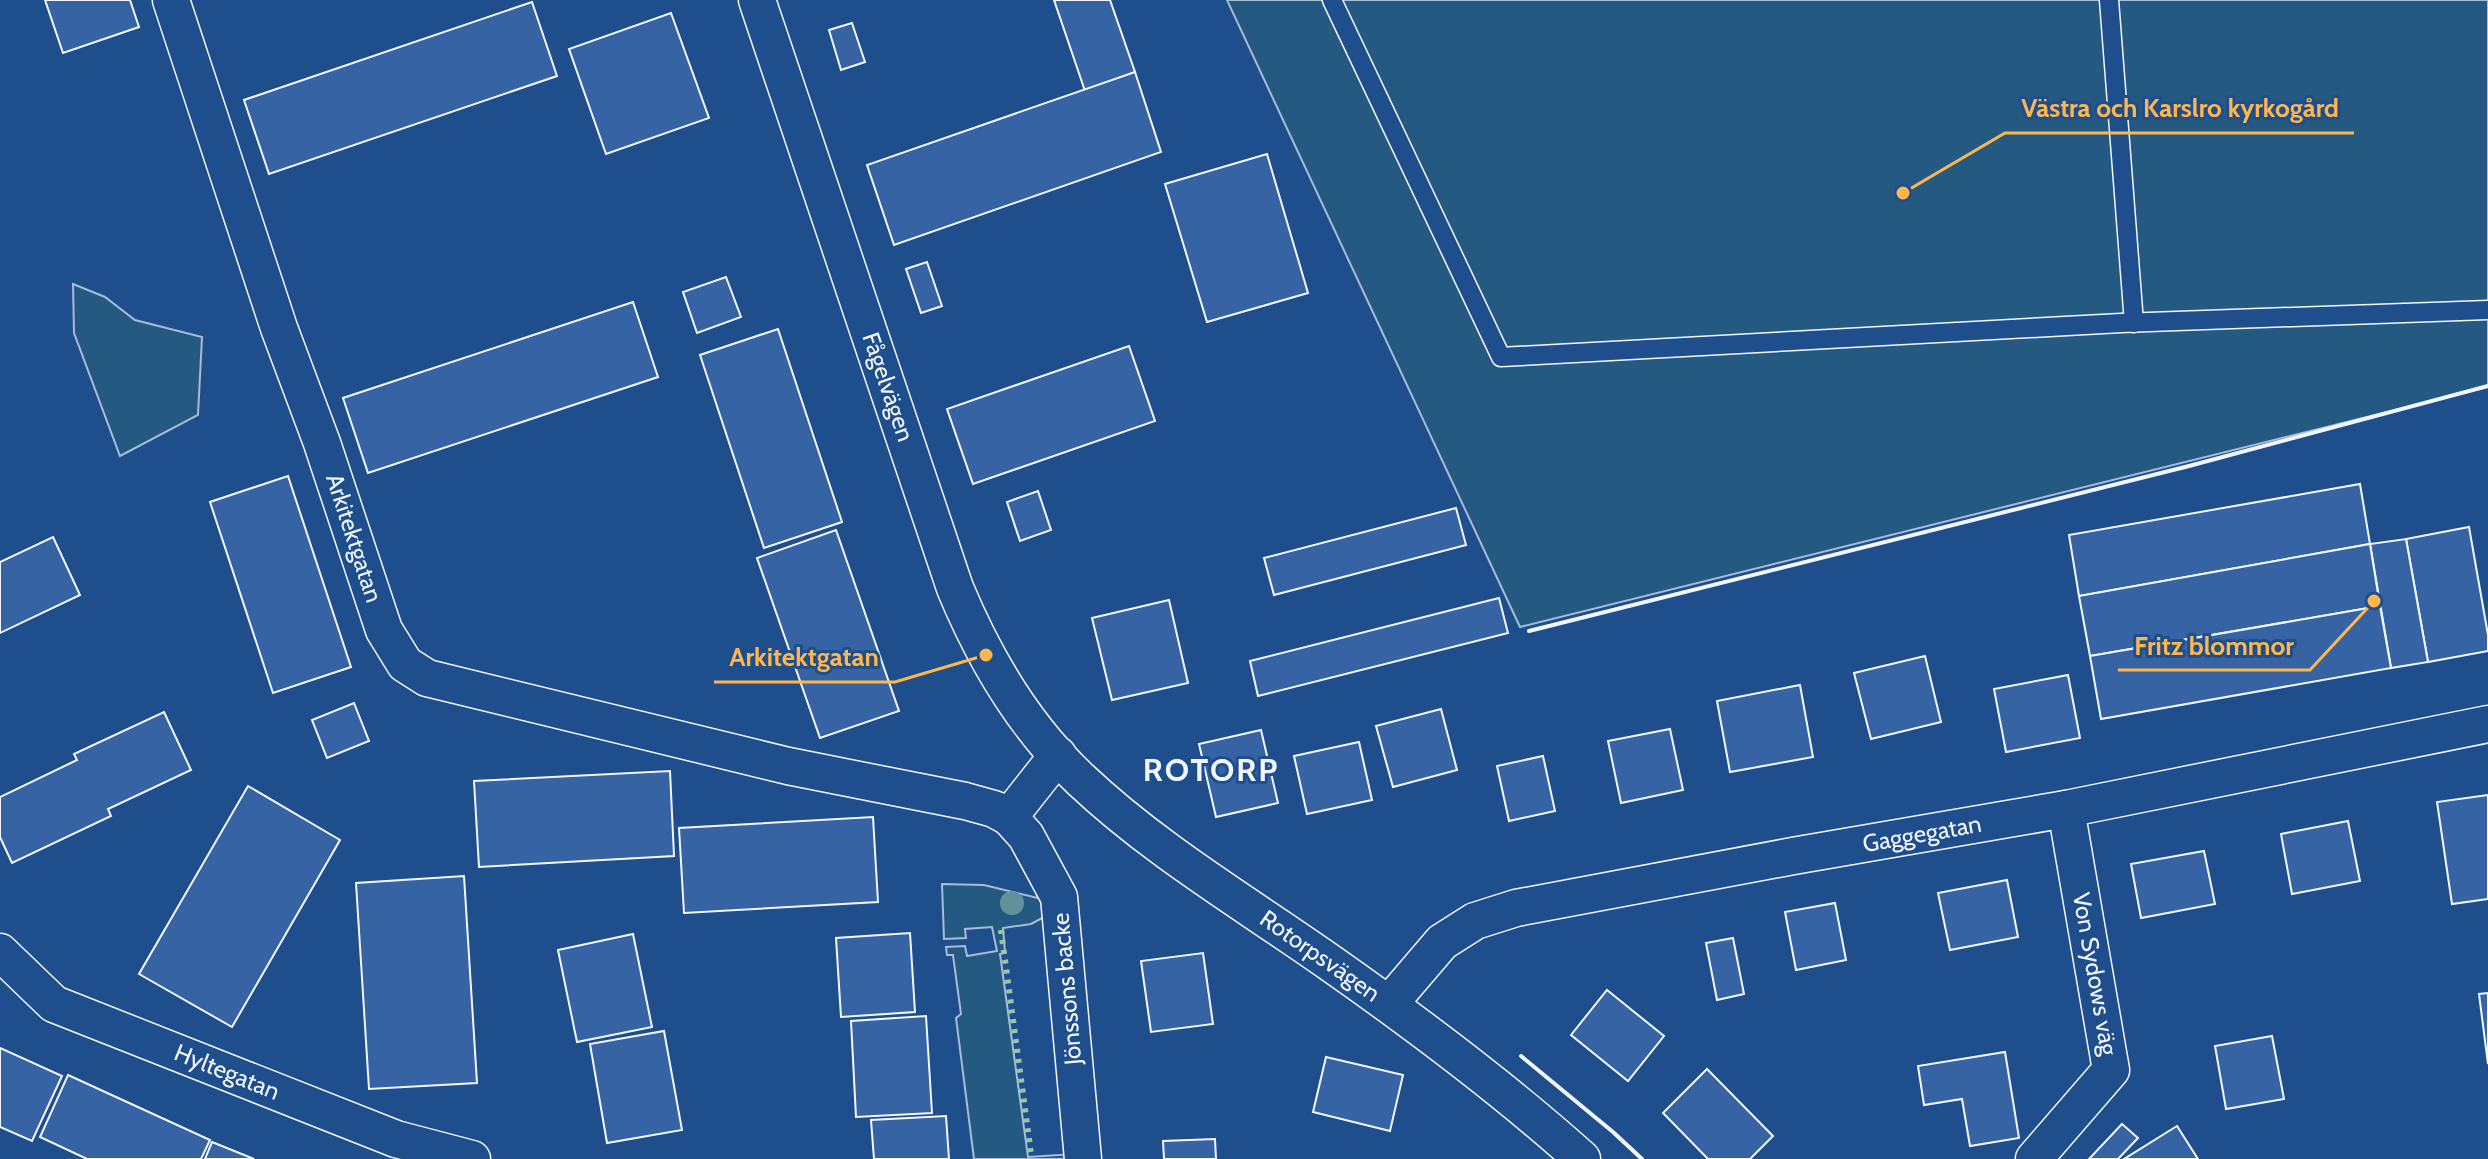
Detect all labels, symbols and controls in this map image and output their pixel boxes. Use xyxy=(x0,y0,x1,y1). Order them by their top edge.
callout: Västra och Karslro kyrkogård xyxy=(2005,83,2354,133)
text: Västra och Karslro kyrkogård xyxy=(2021,92,2339,124)
street label: Fågelvägen xyxy=(856,329,921,445)
street label: Arkitektgatan xyxy=(320,470,389,606)
callout: Fritz blommor xyxy=(2118,620,2310,670)
text: Fritz blommor xyxy=(2134,630,2294,662)
callout: Arkitektgatan xyxy=(714,632,895,682)
text: Arkitektgatan xyxy=(729,641,879,673)
district label: ROTORP xyxy=(1143,750,1279,789)
street label: Gaggegatan xyxy=(1860,809,1984,858)
street label: Von Sydows väg xyxy=(2067,890,2124,1059)
street label: Rotorpsvägen xyxy=(1255,904,1386,1008)
street label: Jönssons backe xyxy=(1045,912,1088,1067)
street label: Hyltegatan xyxy=(170,1037,284,1106)

